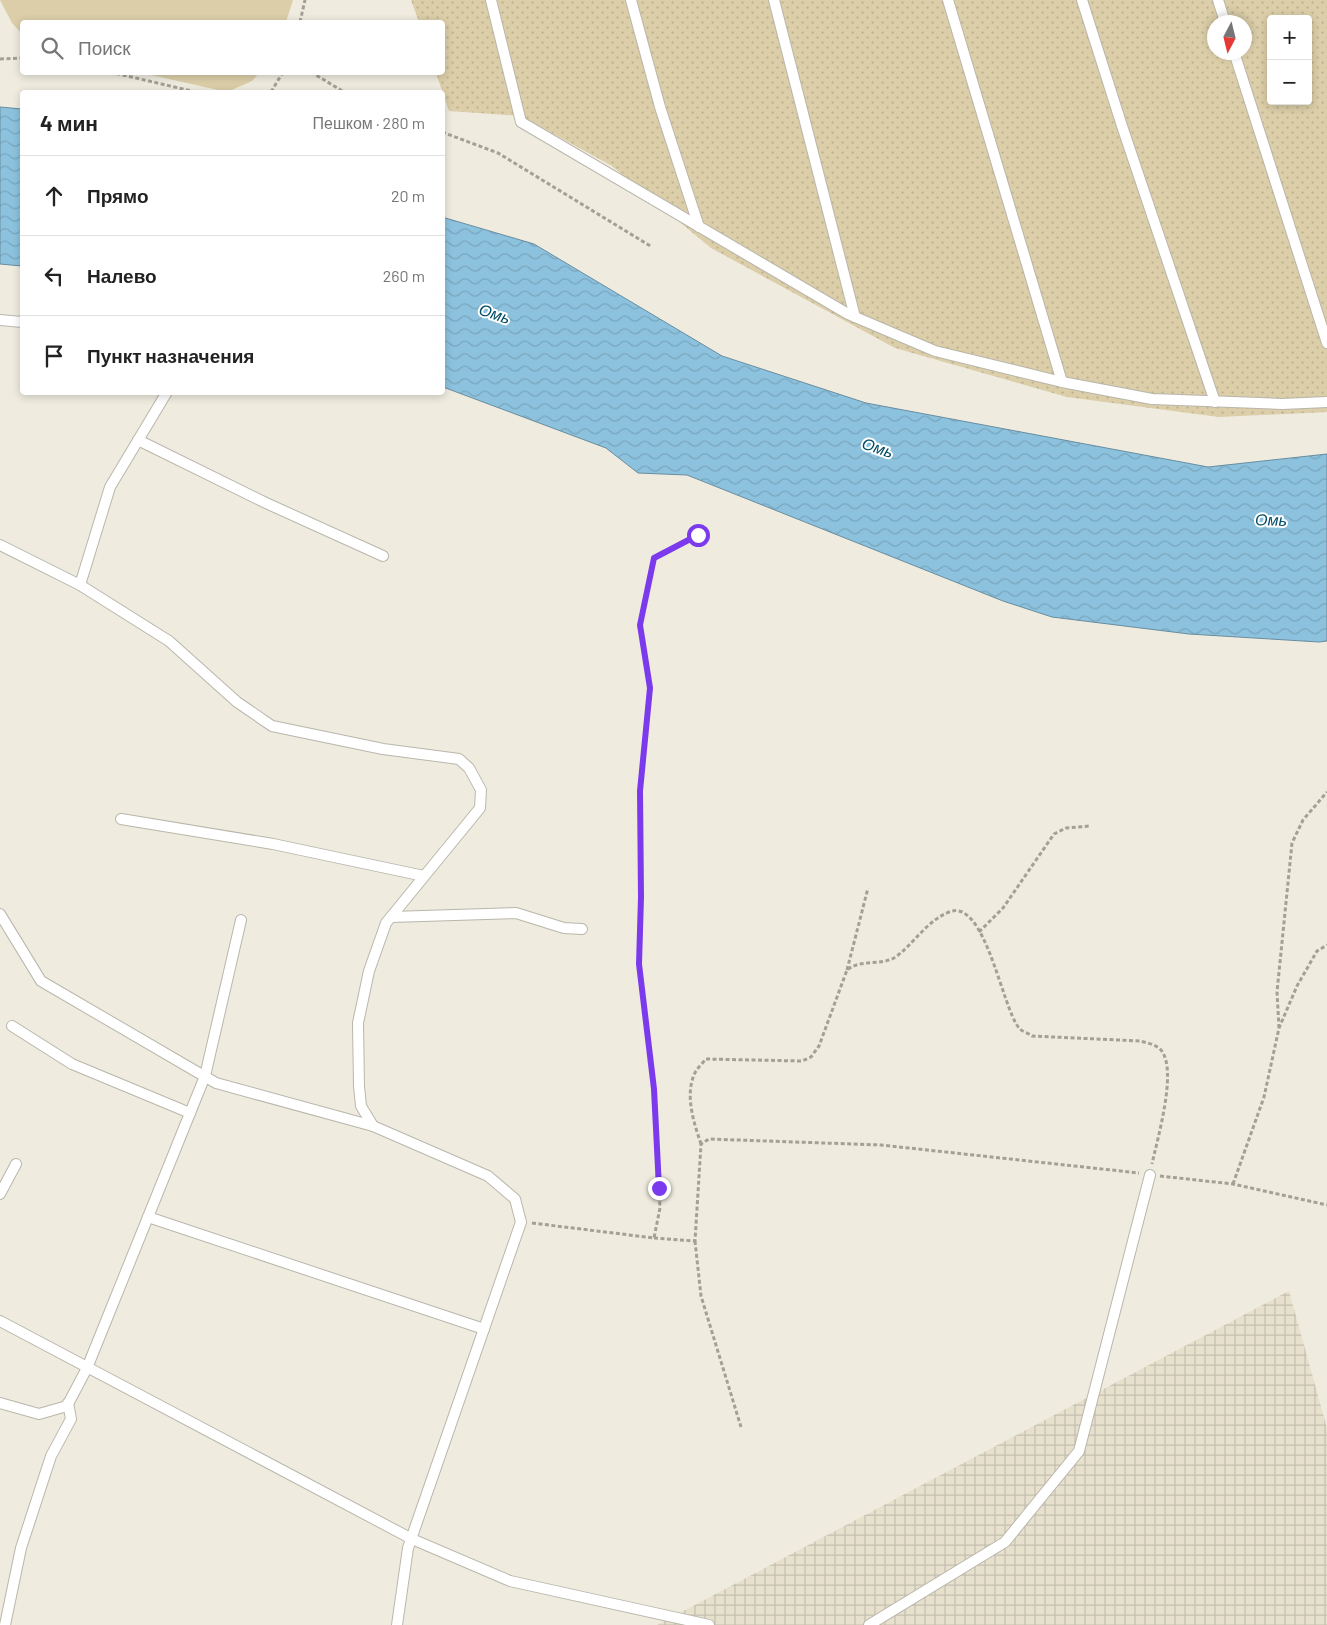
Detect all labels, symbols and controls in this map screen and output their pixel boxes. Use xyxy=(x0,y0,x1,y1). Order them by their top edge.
north arrow xyxy=(1207,15,1252,60)
map controls xyxy=(1267,15,1312,105)
button: + xyxy=(1267,15,1312,60)
search box xyxy=(20,20,445,75)
icon: search xyxy=(38,34,66,62)
text: Поиск xyxy=(78,36,131,59)
button: − xyxy=(1267,60,1312,105)
text: 4 мин xyxy=(40,110,98,135)
text: Пешком · 280 m xyxy=(313,113,425,132)
icon: ahead xyxy=(40,182,68,210)
text: Прямо xyxy=(87,184,149,207)
text: 20 m xyxy=(391,186,425,205)
icon: left xyxy=(40,262,68,290)
text: Налево xyxy=(87,264,157,287)
text: 260 m xyxy=(383,266,425,285)
water label: Омь xyxy=(477,299,513,327)
icon: arrive xyxy=(40,342,68,370)
text: Пункт назначения xyxy=(87,344,254,367)
water label: Омь xyxy=(860,433,896,461)
water label: Омь xyxy=(1255,509,1287,529)
route start xyxy=(687,524,710,547)
route end xyxy=(648,1177,671,1200)

